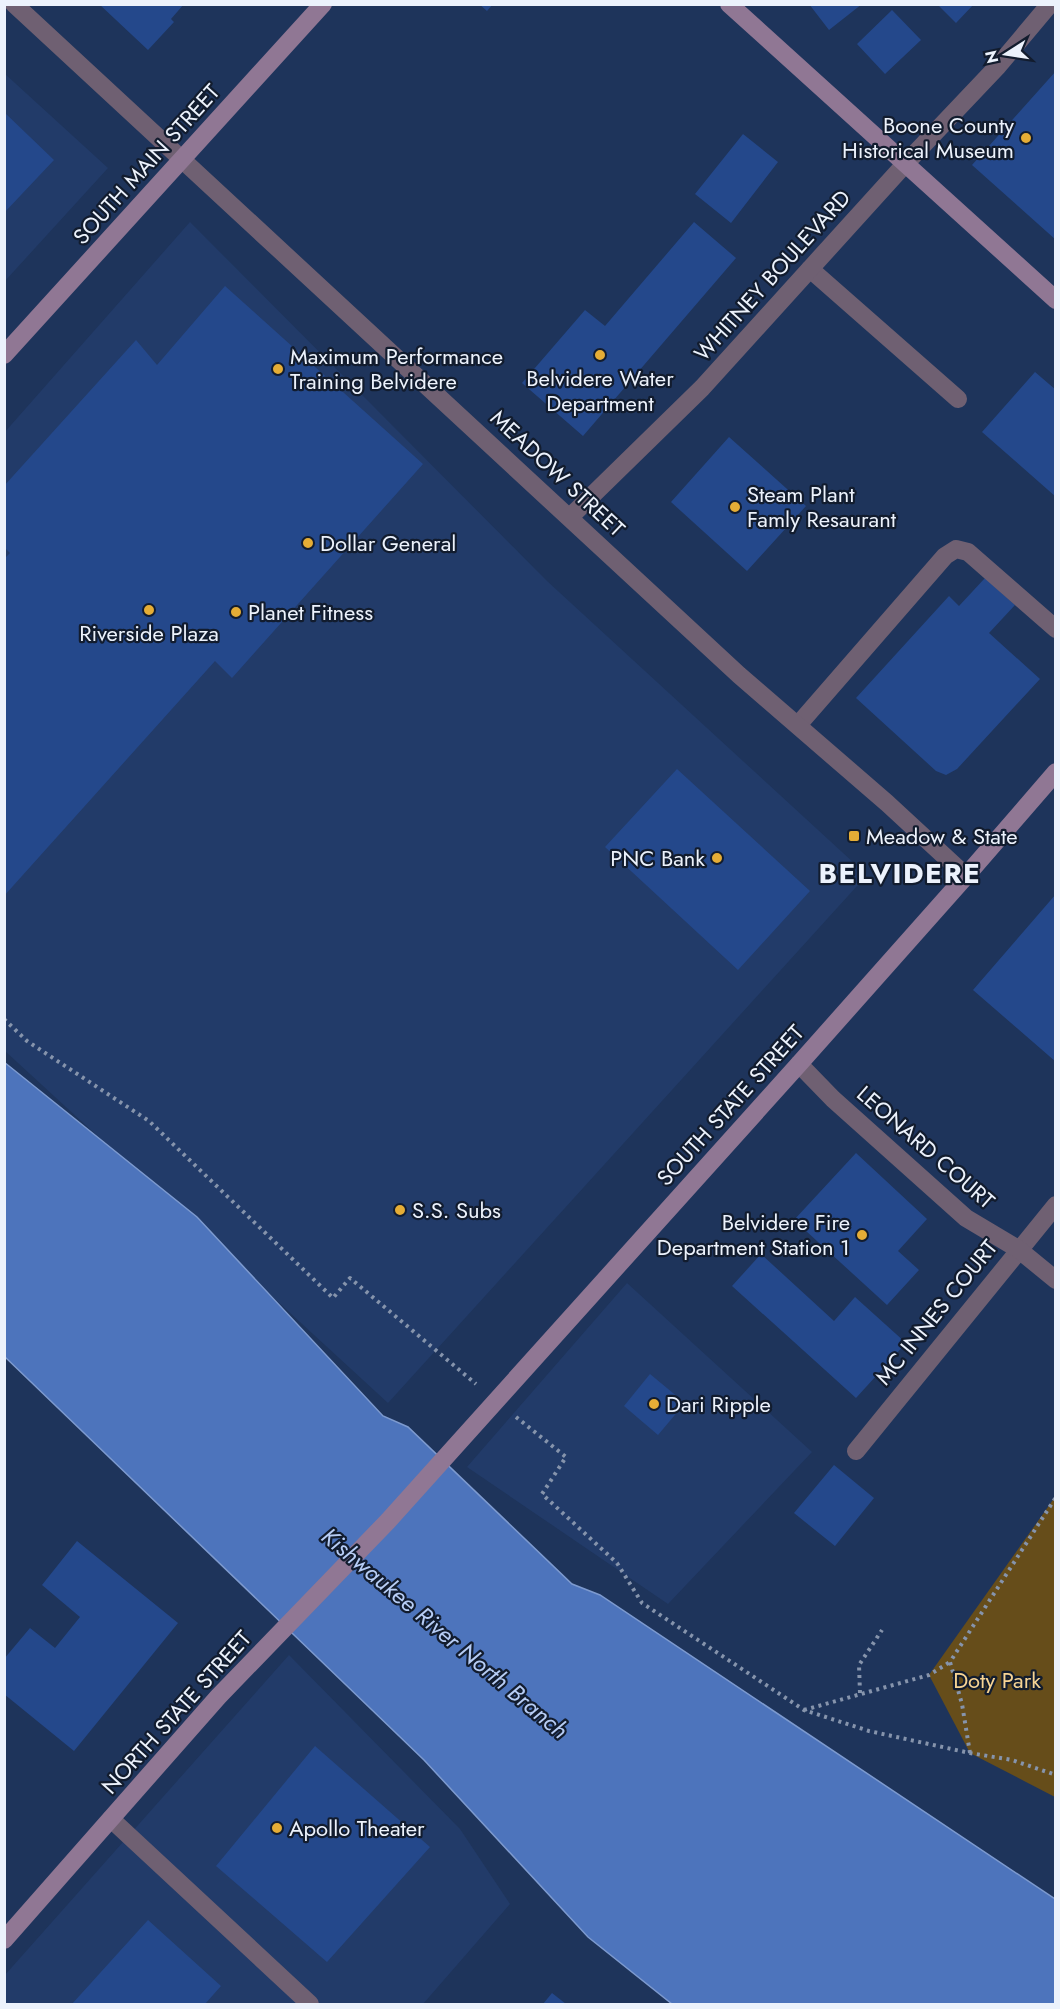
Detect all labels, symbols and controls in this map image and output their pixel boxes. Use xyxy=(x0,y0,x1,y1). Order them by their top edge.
north arrow xyxy=(976,24,1036,84)
text: N xyxy=(979,48,1004,66)
street label: SOUTH MAIN STREET xyxy=(65,76,227,251)
place label: Boone County Historical Museum xyxy=(842,109,1014,166)
marker: Boone County Historical Museum xyxy=(1019,131,1033,145)
street label: WHITNEY BOULEVARD xyxy=(686,182,858,368)
place label: Maximum Performance Training Belvidere xyxy=(290,340,503,397)
marker: Belvidere Water Department xyxy=(593,348,607,362)
marker: Maximum Performance Training Belvidere xyxy=(271,362,285,376)
place label: Belvidere Water Department xyxy=(526,362,674,419)
street label: MEADOW STREET xyxy=(484,402,633,544)
place label: Steam Plant Famly Resaurant xyxy=(747,478,897,535)
marker: Steam Plant Famly Resaurant xyxy=(728,500,742,514)
place label: Dollar General xyxy=(320,527,456,559)
marker: Dollar General xyxy=(301,536,315,550)
place label: Planet Fitness xyxy=(248,596,373,628)
marker: Riverside Plaza xyxy=(142,603,156,617)
marker: Planet Fitness xyxy=(229,605,243,619)
place label: Riverside Plaza xyxy=(79,617,219,649)
place label: Meadow & State xyxy=(866,820,1018,852)
marker: Meadow & State xyxy=(847,829,861,843)
place label: PNC Bank xyxy=(610,842,705,874)
marker: PNC Bank xyxy=(710,851,724,865)
district label: BELVIDERE xyxy=(819,853,981,894)
street label: SOUTH STATE STREET xyxy=(649,1017,812,1193)
street label: LEONARD COURT xyxy=(850,1078,1003,1217)
place label: S.S. Subs xyxy=(412,1194,501,1226)
marker: S.S. Subs xyxy=(393,1203,407,1217)
place label: Belvidere Fire Department Station 1 xyxy=(657,1206,850,1263)
marker: Belvidere Fire Department Station 1 xyxy=(855,1228,869,1242)
street label: MC INNES COURT xyxy=(867,1232,1005,1391)
place label: Dari Ripple xyxy=(666,1388,771,1420)
marker: Dari Ripple xyxy=(647,1397,661,1411)
water label: Kishwaukee River North Branch xyxy=(314,1519,576,1747)
street label: NORTH STATE STREET xyxy=(94,1623,259,1801)
park label: Doty Park xyxy=(953,1664,1041,1696)
place label: Apollo Theater xyxy=(289,1812,425,1844)
marker: Apollo Theater xyxy=(270,1821,284,1835)

